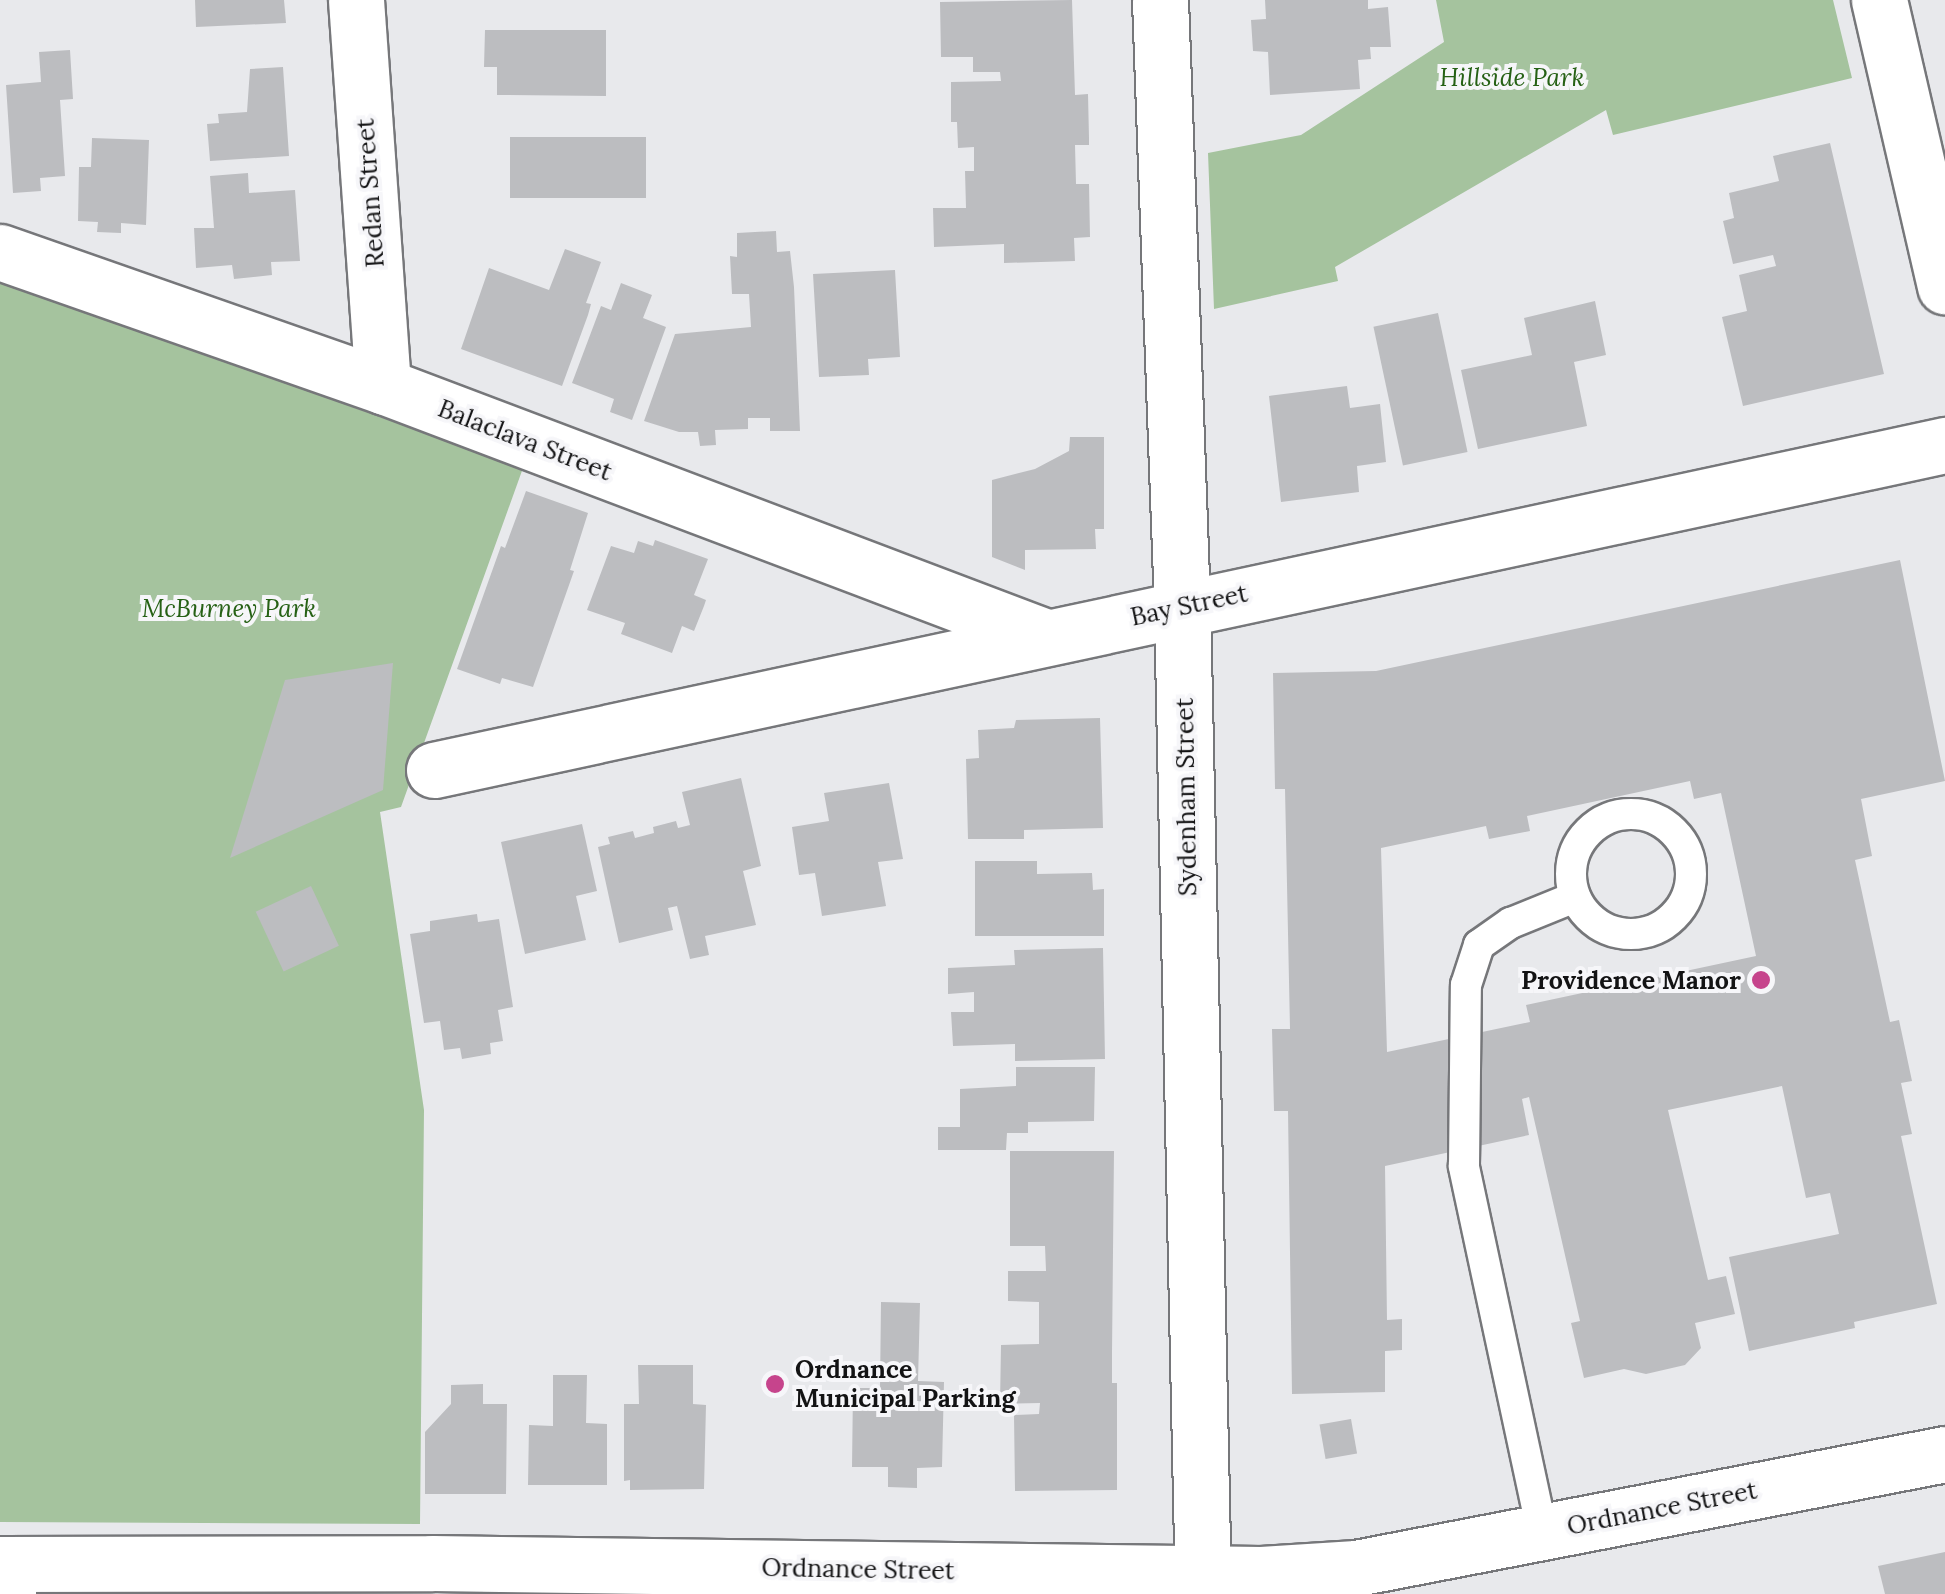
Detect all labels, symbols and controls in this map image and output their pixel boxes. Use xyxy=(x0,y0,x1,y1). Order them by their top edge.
park label: Hillside Park xyxy=(1440,62,1584,92)
street label: Redan Street xyxy=(350,117,390,269)
street label: Balaclava Street xyxy=(434,393,616,487)
street label: Bay Street xyxy=(1128,578,1250,632)
park label: McBurney Park xyxy=(142,593,316,623)
street label: Sydenham Street xyxy=(1169,698,1203,896)
place label: Providence Manor xyxy=(1521,965,1741,995)
marker: Providence Manor xyxy=(1750,969,1772,991)
place label: Ordnance Municipal Parking xyxy=(795,1355,1015,1414)
marker: Ordnance Municipal Parking xyxy=(764,1373,786,1395)
street label: Ordnance Street xyxy=(1564,1475,1760,1541)
street label: Ordnance Street xyxy=(761,1552,955,1586)

